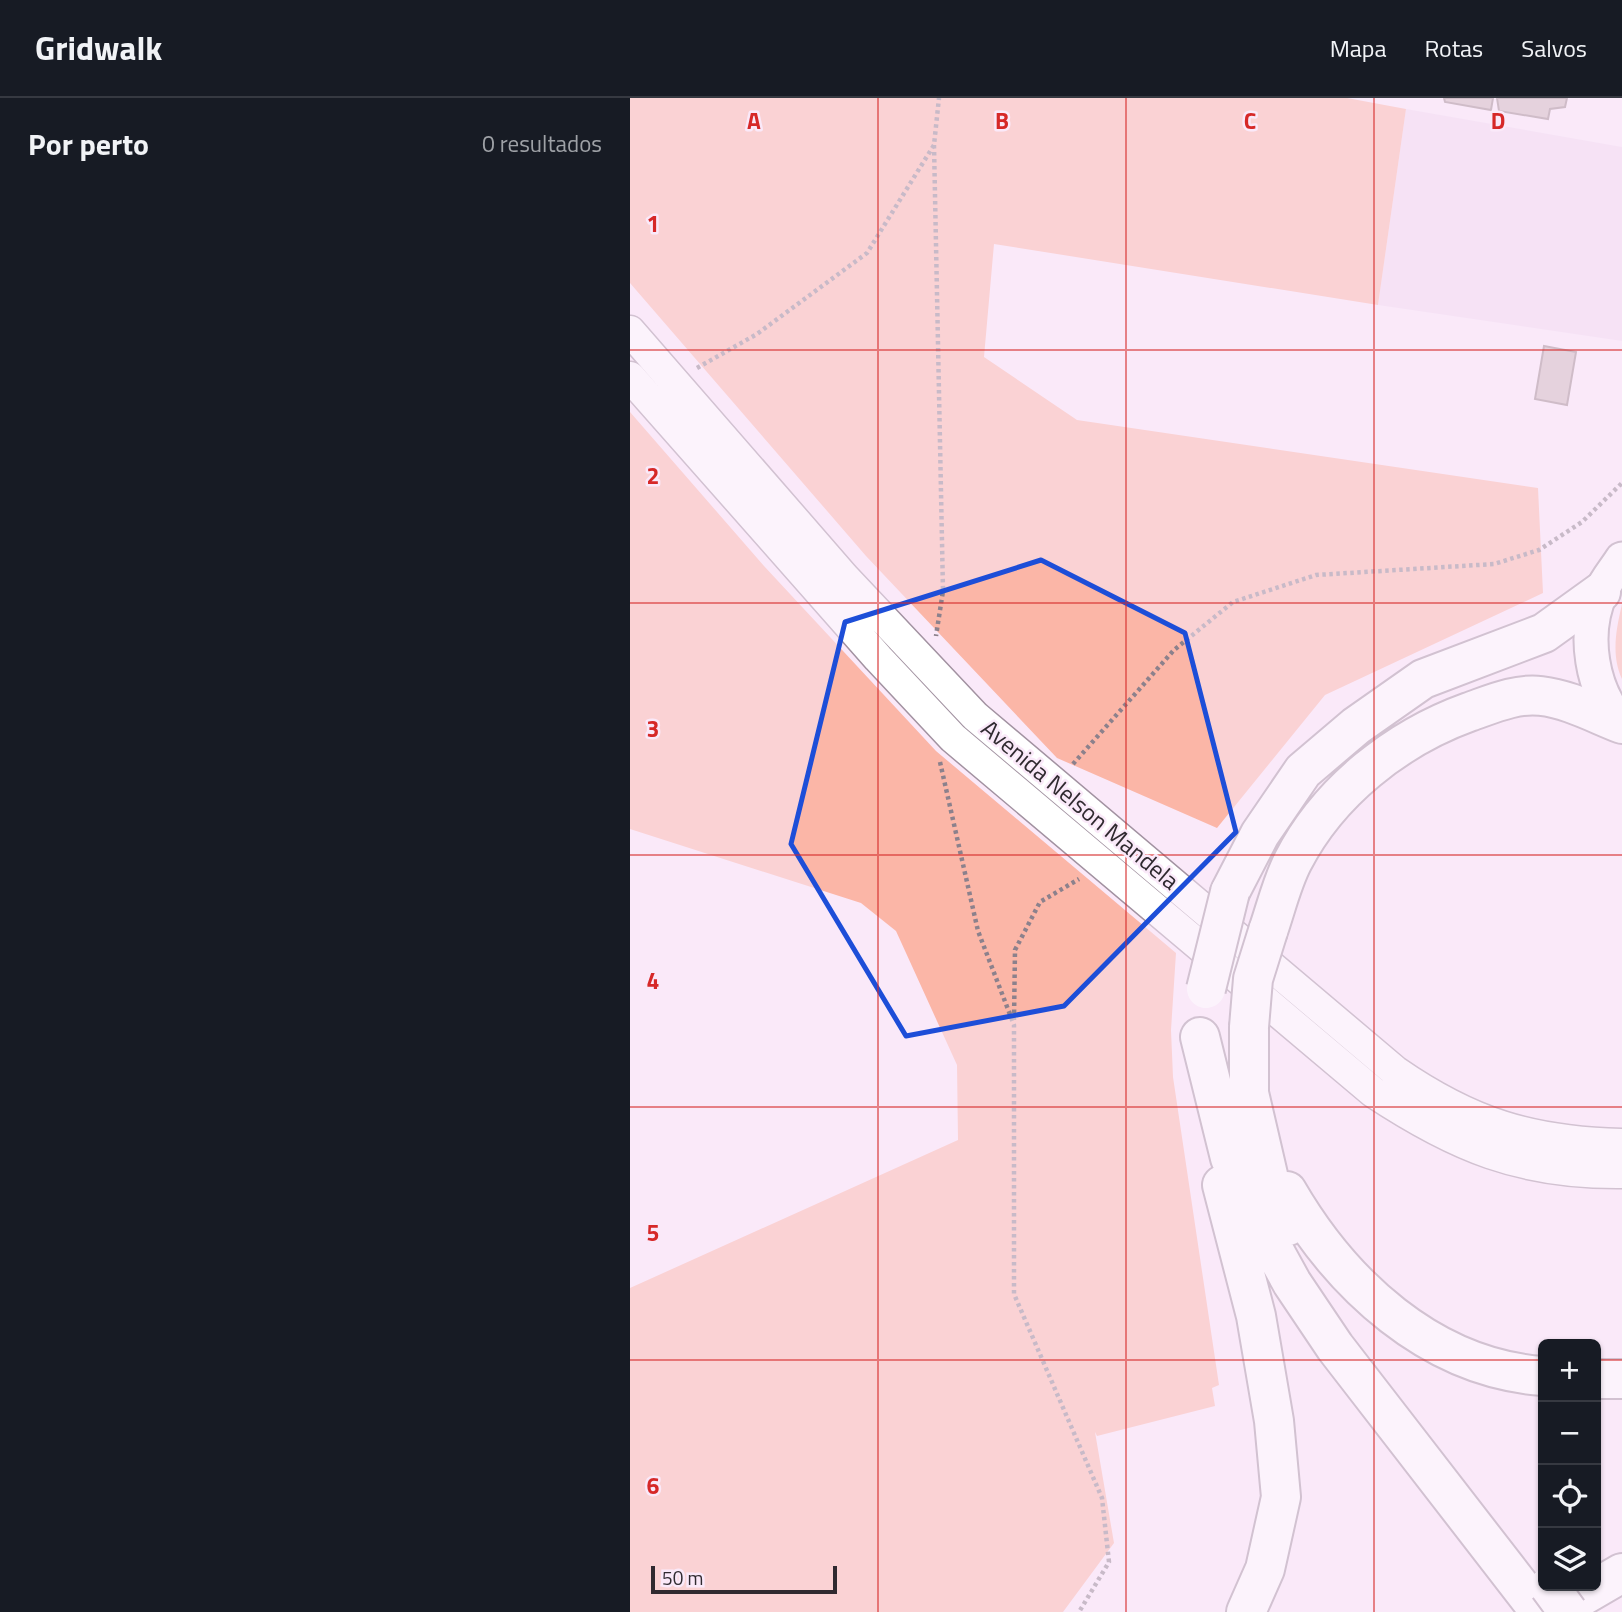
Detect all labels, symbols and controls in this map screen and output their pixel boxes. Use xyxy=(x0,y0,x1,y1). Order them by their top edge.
text: Gridwalk xyxy=(35,23,162,73)
text: Mapa xyxy=(1330,30,1386,66)
text: Rotas xyxy=(1424,30,1483,66)
text: Salvos xyxy=(1521,30,1587,66)
text: A xyxy=(747,103,761,138)
text: B xyxy=(995,103,1009,138)
text: C xyxy=(1244,103,1256,138)
text: D xyxy=(1491,103,1505,138)
text: Por perto xyxy=(28,121,149,167)
text: 0 resultados xyxy=(482,126,602,161)
text: 1 xyxy=(647,206,659,241)
text: 2 xyxy=(647,458,659,493)
text: 3 xyxy=(647,711,659,746)
street label: Avenida Nelson Mandela xyxy=(974,711,1187,898)
text: 4 xyxy=(647,963,659,998)
text: 5 xyxy=(647,1215,659,1250)
map controls xyxy=(1538,1339,1601,1591)
button: + xyxy=(1538,1339,1601,1402)
button: − xyxy=(1538,1402,1601,1465)
button: locate xyxy=(1538,1465,1601,1528)
text: 6 xyxy=(647,1468,660,1503)
button: layers xyxy=(1538,1528,1601,1591)
scale bar xyxy=(651,1563,836,1595)
text: 50 m xyxy=(662,1563,703,1592)

